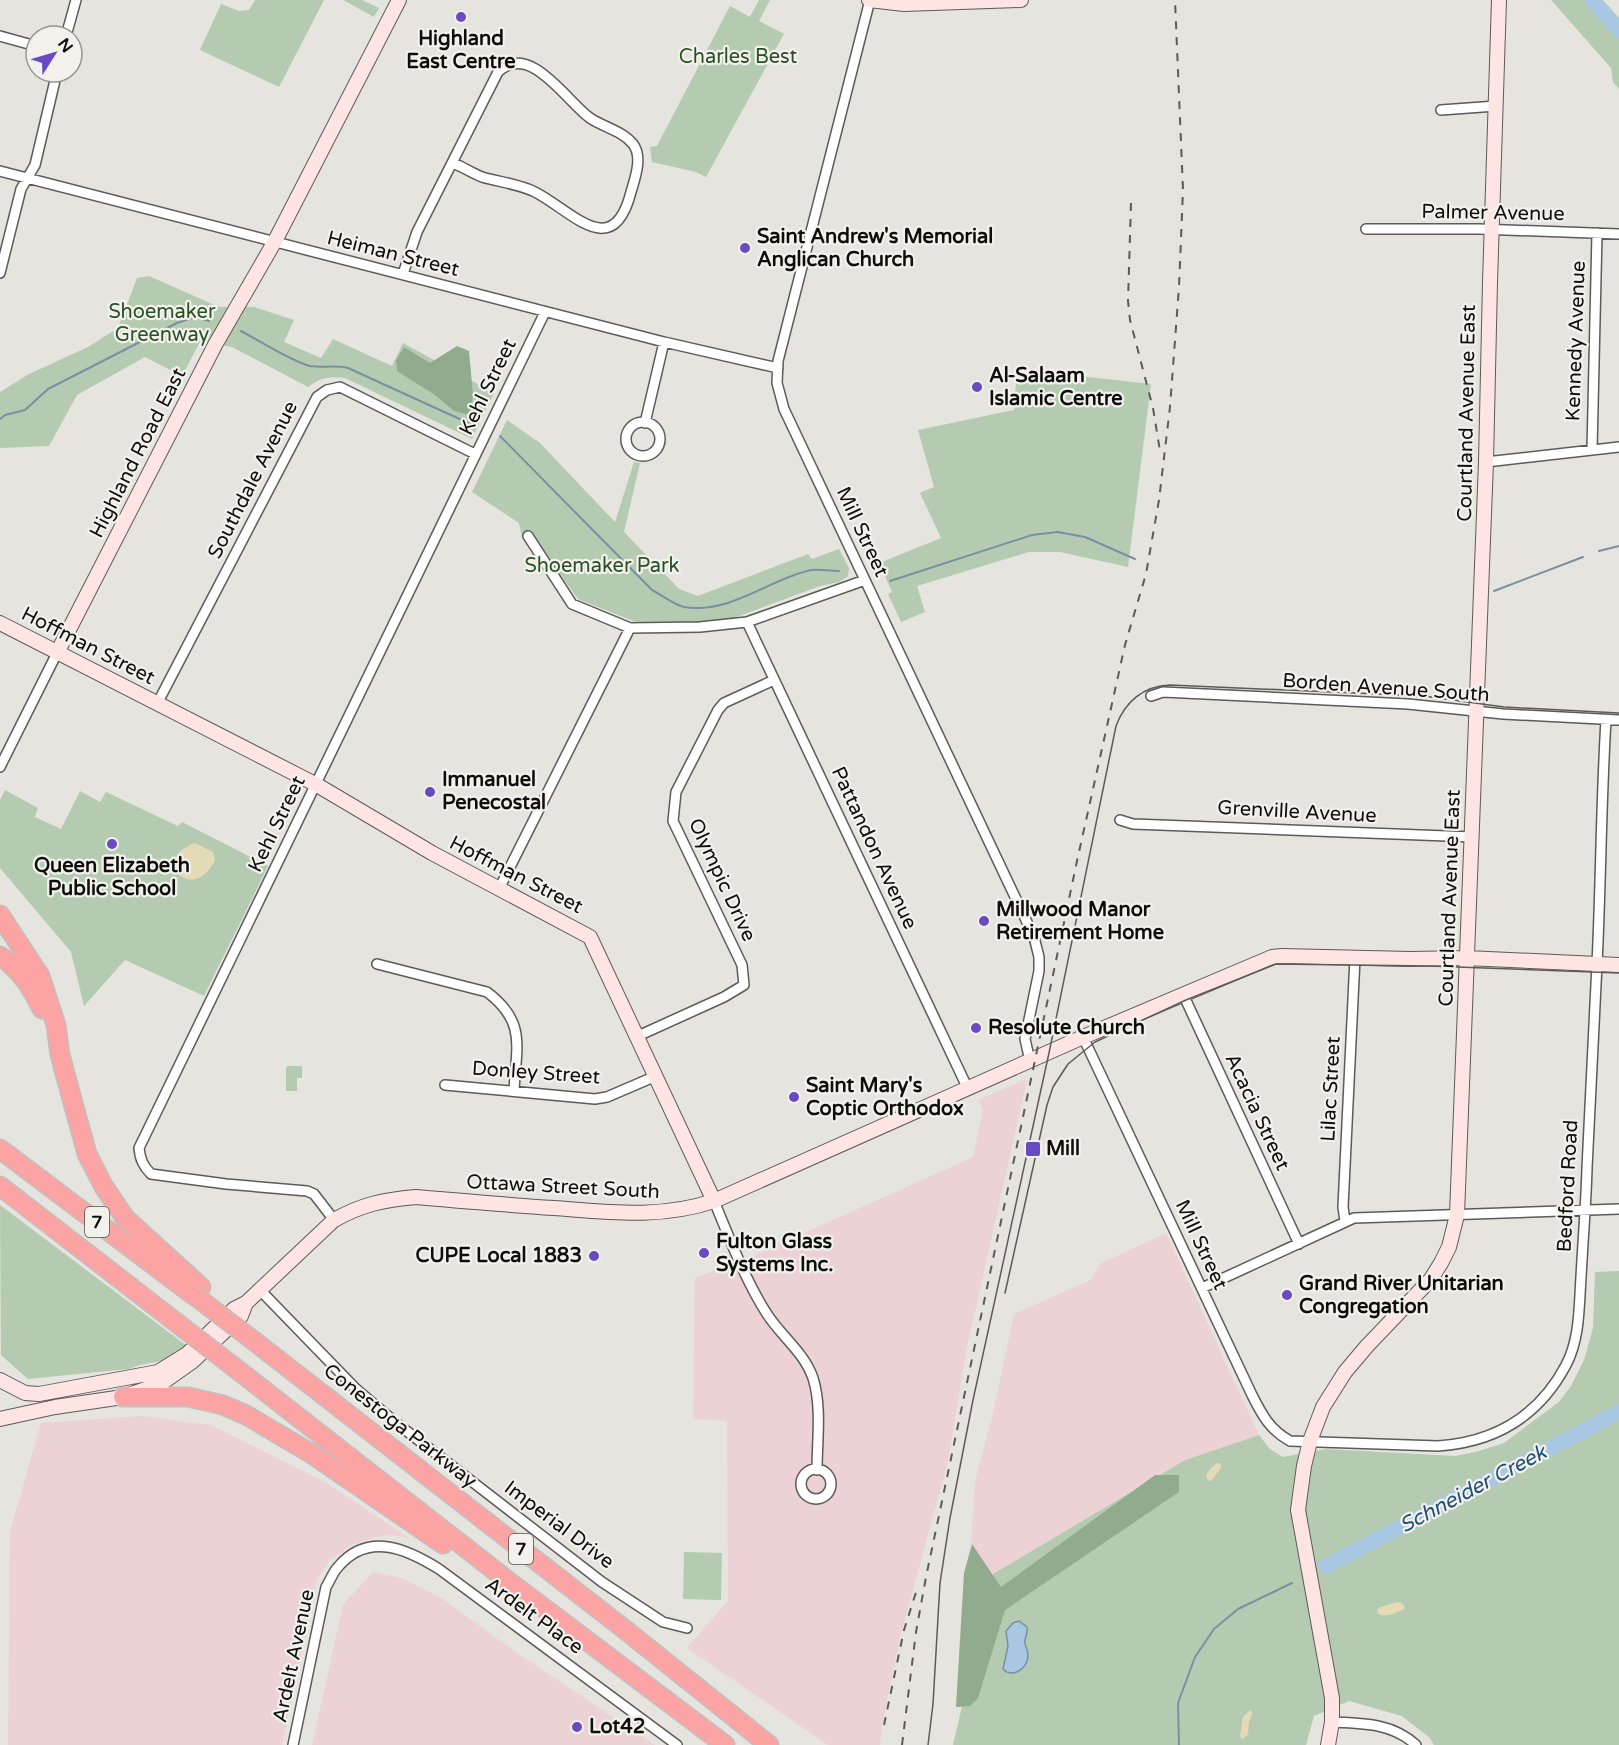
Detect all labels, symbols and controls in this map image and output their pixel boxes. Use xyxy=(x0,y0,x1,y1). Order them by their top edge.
marker: Highland East Centre xyxy=(454,10,468,24)
north arrow xyxy=(24,24,84,84)
place label: Highland East Centre xyxy=(406,27,516,74)
text: N xyxy=(53,34,77,57)
park label: Charles Best xyxy=(679,45,798,69)
street label: Palmer Avenue xyxy=(1421,200,1565,226)
place label: Saint Andrew's Memorial Anglican Church xyxy=(757,225,993,272)
street label: Heiman Street xyxy=(324,226,462,282)
marker: Saint Andrew's Memorial Anglican Church xyxy=(738,241,752,255)
street label: Kennedy Avenue xyxy=(1561,260,1591,422)
park label: Shoemaker Greenway xyxy=(108,300,216,347)
street label: Courtland Avenue East xyxy=(1453,304,1481,522)
street label: Kehl Street xyxy=(454,335,522,439)
street label: Highland Road East xyxy=(85,364,191,542)
place label: Al-Salaam Islamic Centre xyxy=(989,364,1123,411)
marker: Al-Salaam Islamic Centre xyxy=(970,380,984,394)
street label: Southdale Avenue xyxy=(203,397,303,563)
street label: Mill Street xyxy=(831,483,893,581)
park label: Shoemaker Park xyxy=(524,554,680,578)
street label: Hoffman Street xyxy=(17,602,159,690)
street label: Borden Avenue South xyxy=(1281,669,1491,707)
street label: Pattandon Avenue xyxy=(826,763,922,933)
place label: Immanuel Penecostal xyxy=(442,768,546,815)
street label: Kehl Street xyxy=(243,772,311,876)
marker: Immanuel Penecostal xyxy=(423,785,437,799)
street label: Courtland Avenue East xyxy=(1434,789,1466,1007)
street label: Grenville Avenue xyxy=(1217,796,1377,828)
street label: Olympic Drive xyxy=(683,815,761,945)
street label: Hoffman Street xyxy=(445,831,587,919)
marker: Queen Elizabeth Public School xyxy=(105,837,119,851)
place label: Queen Elizabeth Public School xyxy=(34,854,190,901)
place label: Millwood Manor Retirement Home xyxy=(996,898,1164,945)
marker: Millwood Manor Retirement Home xyxy=(977,914,991,928)
place label: Resolute Church xyxy=(988,1016,1145,1040)
marker: Resolute Church xyxy=(969,1021,983,1035)
street label: Lilac Street xyxy=(1316,1035,1346,1142)
street label: Acacia Street xyxy=(1220,1050,1295,1174)
street label: Donley Street xyxy=(471,1057,601,1089)
place label: Saint Mary's Coptic Orthodox xyxy=(806,1074,964,1121)
marker: Saint Mary's Coptic Orthodox xyxy=(787,1090,801,1104)
street label: Bedford Road xyxy=(1553,1119,1583,1253)
place label: Mill xyxy=(1046,1137,1080,1161)
marker: Mill xyxy=(1024,1140,1042,1158)
street label: Ottawa Street South xyxy=(466,1170,660,1204)
street label: Mill Street xyxy=(1170,1196,1232,1294)
road number: 7 xyxy=(85,1207,109,1237)
place label: Fulton Glass Systems Inc. xyxy=(716,1230,833,1277)
place label: CUPE Local 1883 xyxy=(416,1244,582,1268)
marker: Fulton Glass Systems Inc. xyxy=(697,1246,711,1260)
marker: CUPE Local 1883 xyxy=(587,1249,601,1263)
place label: Grand River Unitarian Congregation xyxy=(1299,1272,1504,1319)
marker: Grand River Unitarian Congregation xyxy=(1280,1288,1294,1302)
street label: Conestoga Parkway xyxy=(319,1359,482,1493)
water label: Schneider Creek xyxy=(1395,1439,1552,1538)
street label: Imperial Drive xyxy=(499,1476,619,1574)
road number: 7 xyxy=(509,1534,533,1564)
street label: Ardelt Place xyxy=(480,1572,588,1660)
street label: Ardelt Avenue xyxy=(268,1587,320,1725)
place label: Lot42 xyxy=(589,1715,645,1739)
marker: Lot42 xyxy=(570,1720,584,1734)

